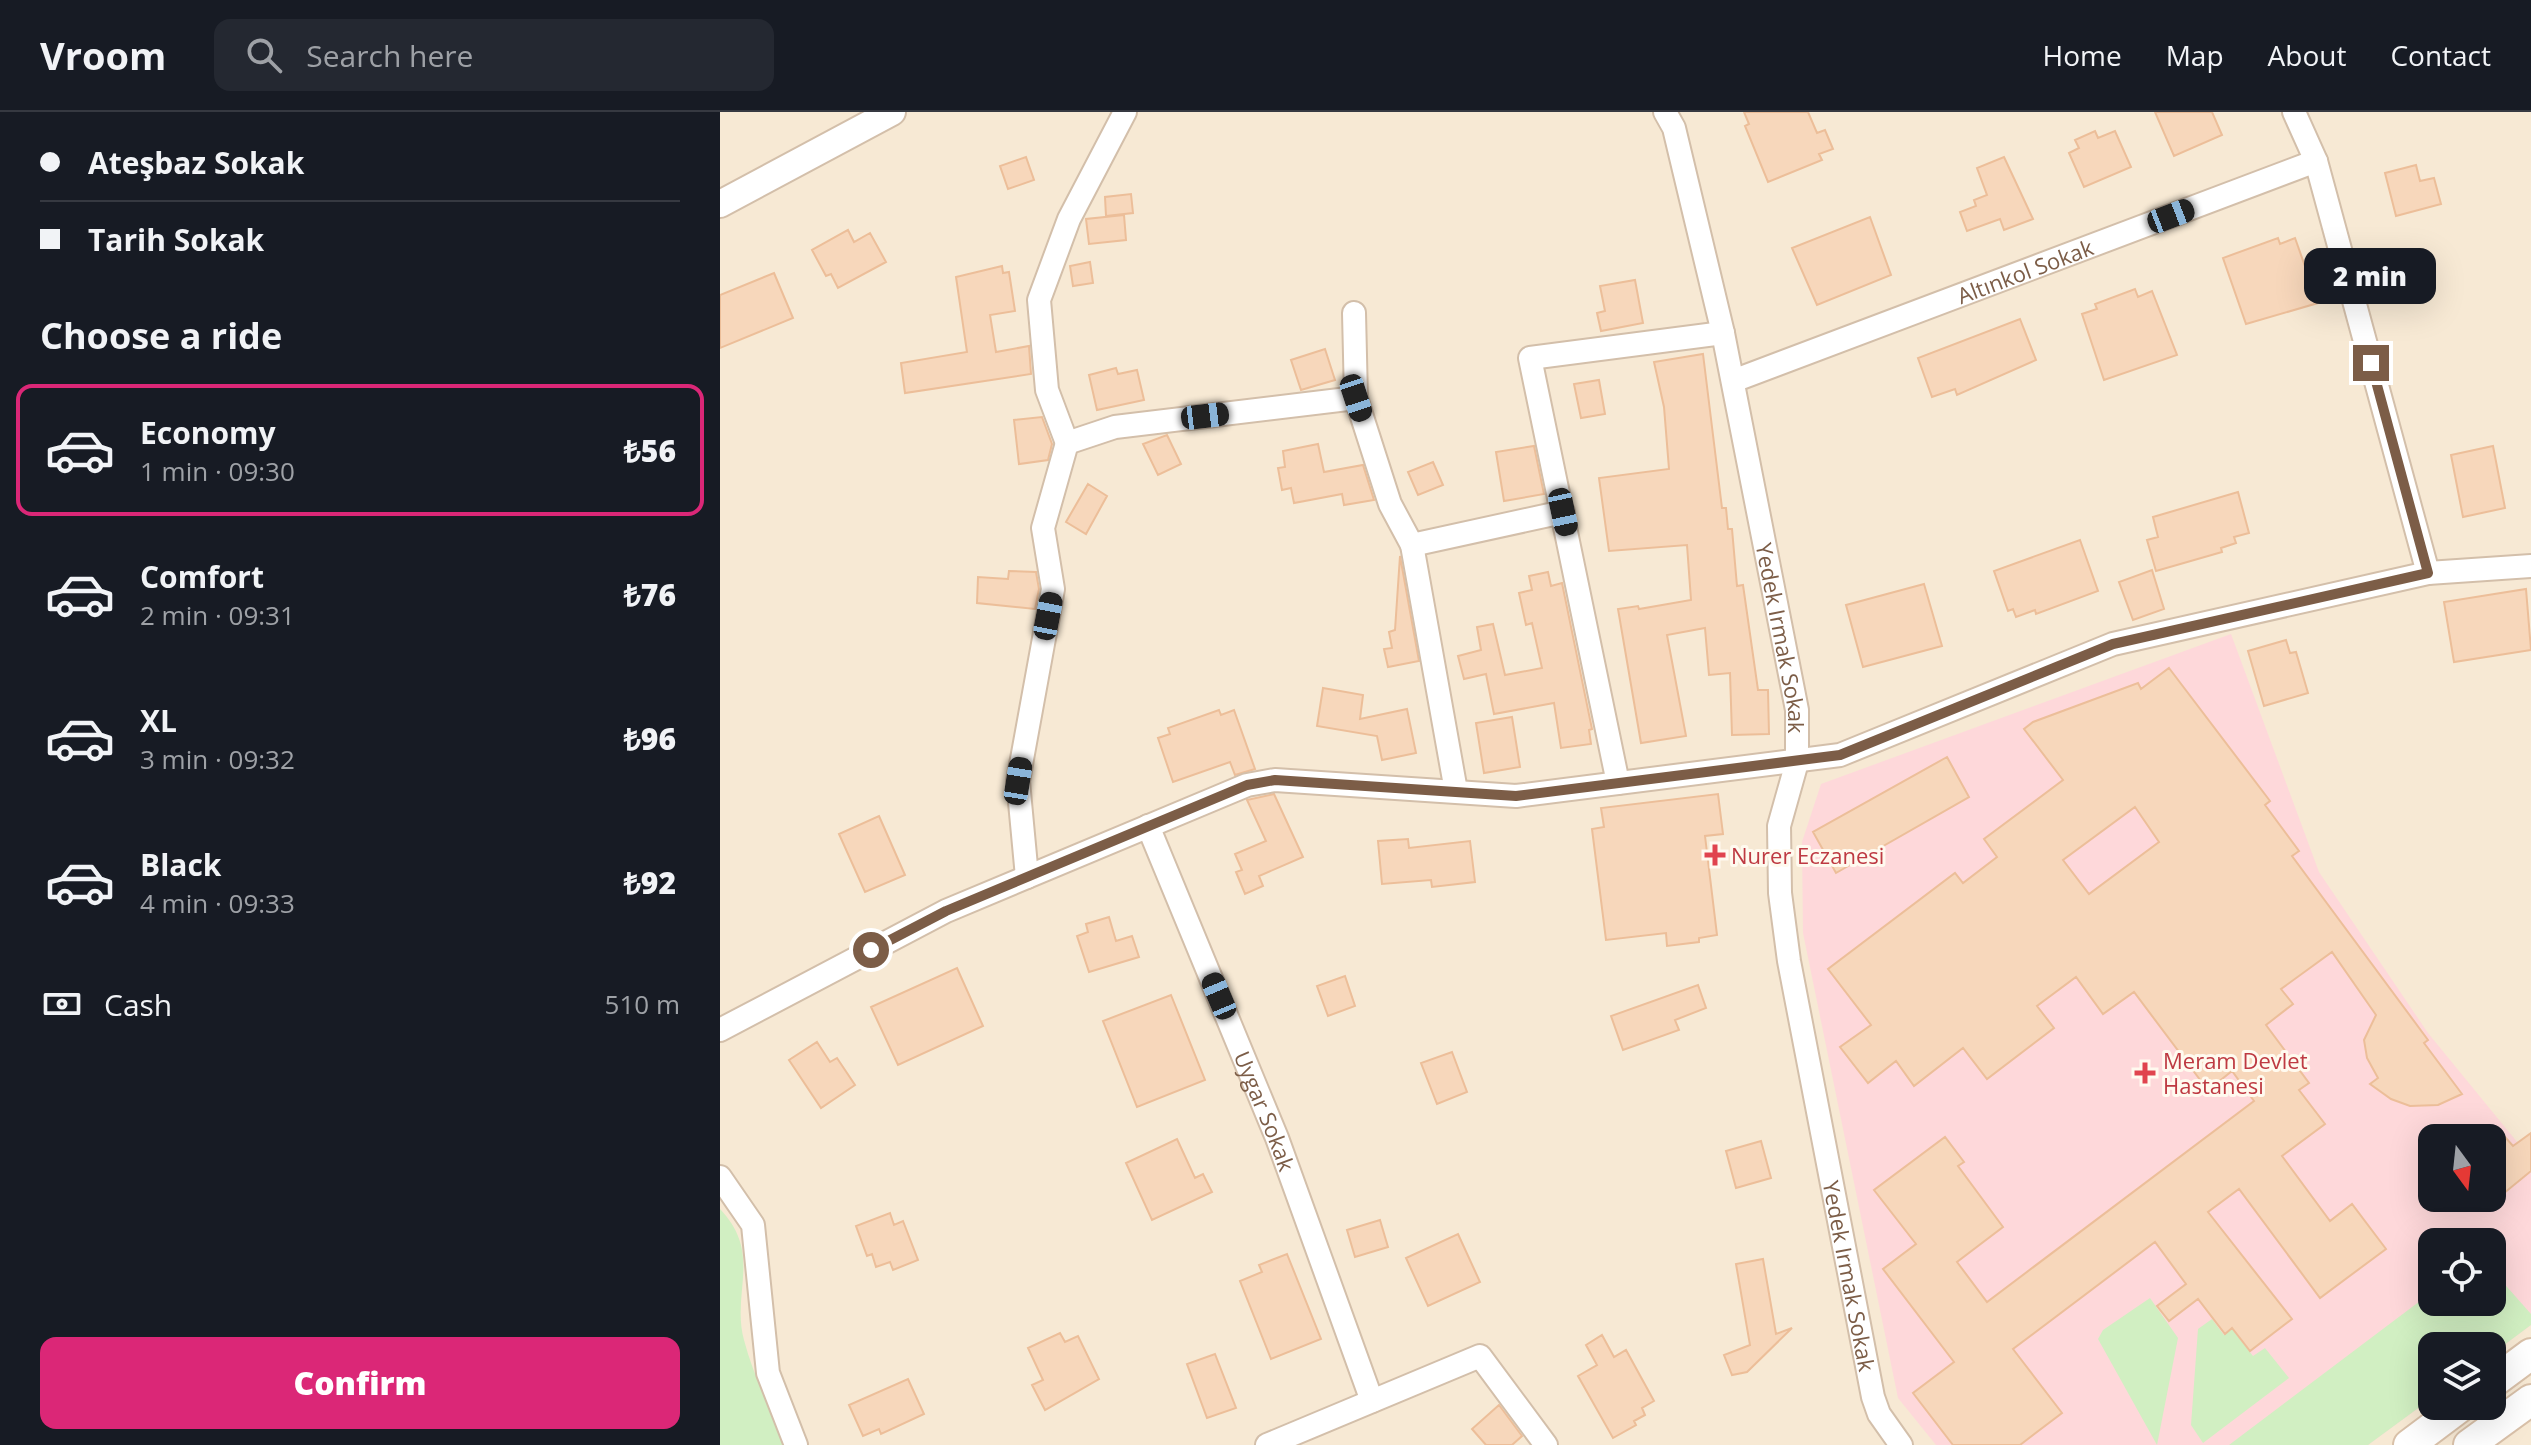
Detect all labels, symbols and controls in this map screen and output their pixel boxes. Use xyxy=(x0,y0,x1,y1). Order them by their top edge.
search box xyxy=(214,19,774,91)
text: Vroom xyxy=(40,29,166,81)
icon: search xyxy=(242,33,286,77)
text: Search here xyxy=(306,35,473,76)
text: Home xyxy=(2043,36,2122,74)
text: Map xyxy=(2166,36,2224,74)
text: About xyxy=(2268,36,2346,74)
text: Contact xyxy=(2390,36,2491,74)
text: Ateşbaz Sokak xyxy=(88,142,304,183)
car xyxy=(2144,196,2198,236)
text: Tarih Sokak xyxy=(88,219,264,260)
street label: Altınkol Sokak xyxy=(1953,231,2098,310)
callout: 2 min xyxy=(2305,247,2437,303)
text: 2 min xyxy=(2333,258,2407,294)
text: Choose a ride xyxy=(40,311,282,360)
route end xyxy=(2353,345,2389,381)
car xyxy=(1337,371,1375,425)
car xyxy=(1180,401,1230,431)
text: Economy xyxy=(140,412,276,453)
icon: car xyxy=(44,414,116,486)
text: ₺56 xyxy=(624,430,676,471)
text: 1 min · 09:30 xyxy=(140,453,295,489)
car xyxy=(1546,486,1580,538)
street label: Yedek Irmak Sokak xyxy=(1750,540,1812,734)
text: Comfort xyxy=(140,556,264,597)
icon: car xyxy=(44,558,116,630)
text: ₺76 xyxy=(624,574,676,615)
car xyxy=(1032,590,1064,642)
text: 2 min · 09:31 xyxy=(140,597,295,633)
text: XL xyxy=(140,700,177,741)
icon: car xyxy=(44,702,116,774)
text: ₺96 xyxy=(624,718,676,759)
text: 3 min · 09:32 xyxy=(140,741,295,777)
car xyxy=(1002,755,1034,807)
place label: Nurer Eczanesi xyxy=(1731,840,1884,870)
text: Black xyxy=(140,844,221,885)
icon: car xyxy=(44,846,116,918)
marker: Nurer Eczanesi xyxy=(1706,846,1724,864)
text: ₺92 xyxy=(624,862,676,903)
text: 4 min · 09:33 xyxy=(140,885,295,921)
route start xyxy=(853,932,889,968)
car xyxy=(1199,969,1239,1023)
icon: cash xyxy=(40,982,84,1026)
text: Cash xyxy=(104,984,172,1025)
text: 510 m xyxy=(605,986,680,1022)
place label: Meram Devlet Hastanesi xyxy=(2163,1045,2308,1100)
street label: Uygar Sokak xyxy=(1228,1046,1303,1175)
marker: Meram Devlet Hastanesi xyxy=(2134,1062,2156,1084)
north arrow xyxy=(2418,1124,2506,1212)
map controls xyxy=(2418,1124,2506,1420)
street label: Yedek Irmak Sokak xyxy=(1817,1178,1883,1374)
button: locate xyxy=(2418,1228,2506,1316)
button: layers xyxy=(2418,1332,2506,1420)
button: Confirm xyxy=(40,1337,680,1429)

